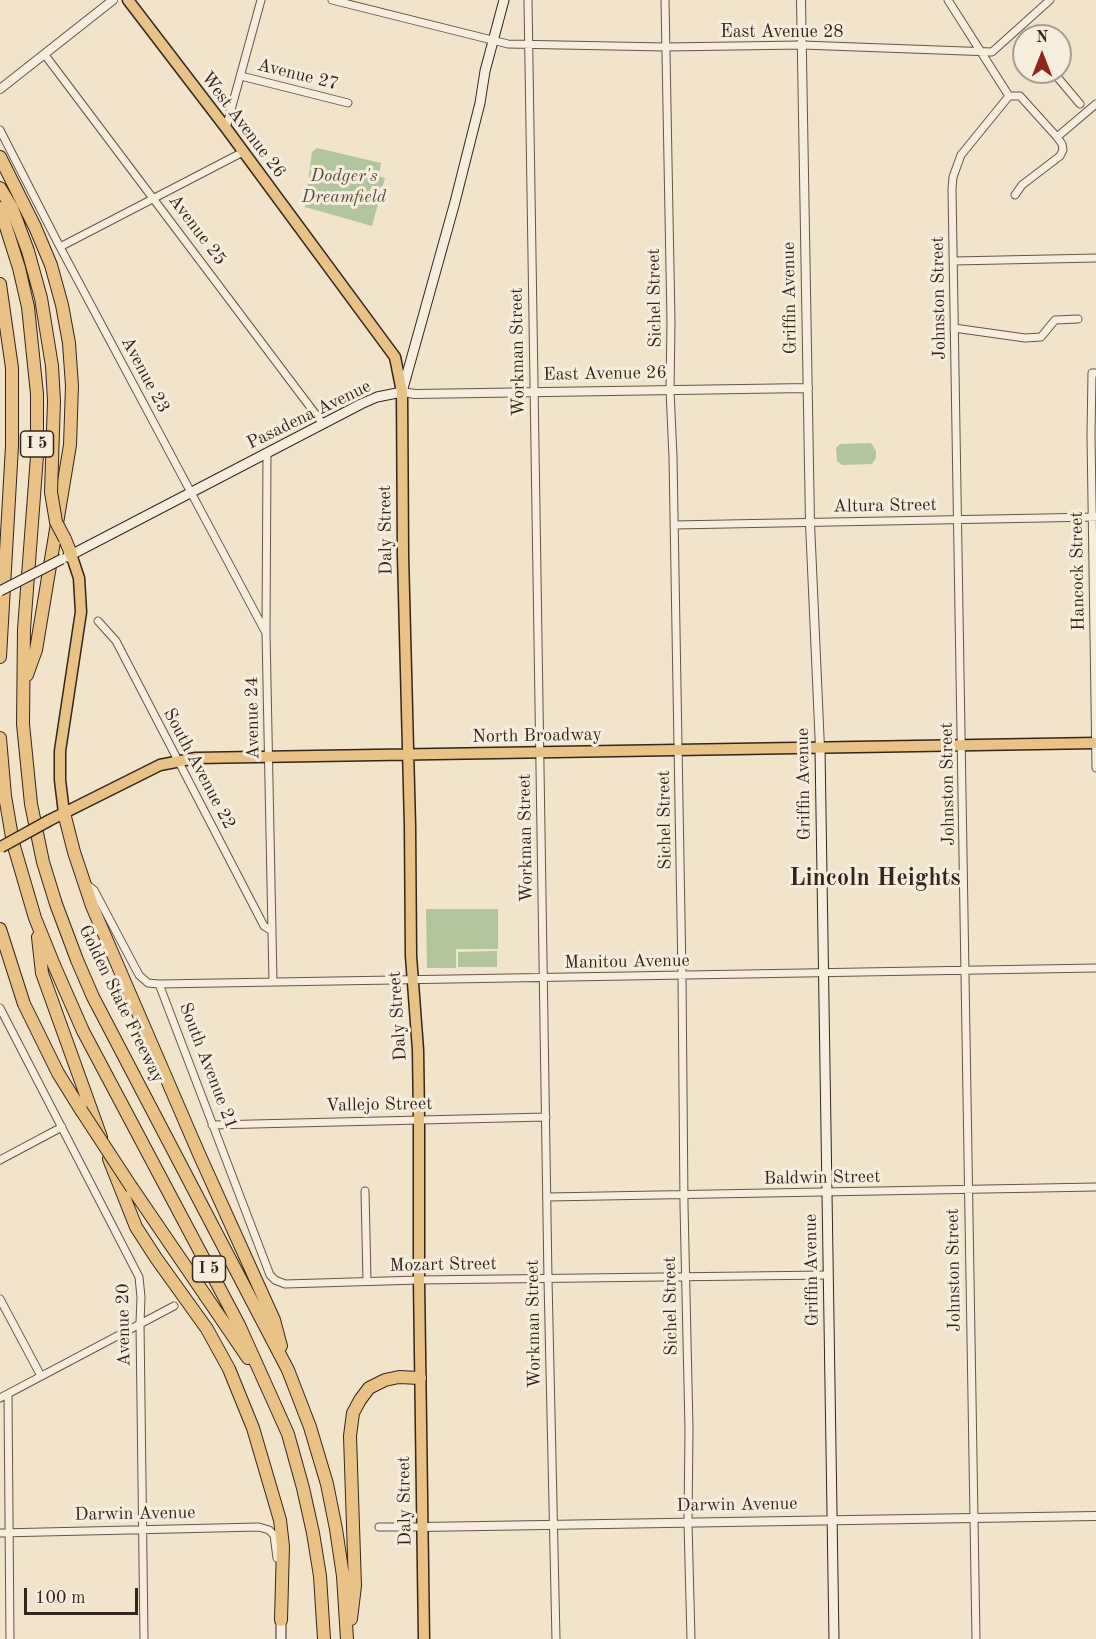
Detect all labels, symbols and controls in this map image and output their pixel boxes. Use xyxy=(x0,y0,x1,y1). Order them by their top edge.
street label: East Avenue 28 xyxy=(720,21,844,43)
north arrow xyxy=(1012,24,1072,84)
text: N xyxy=(1036,30,1048,46)
street label: Avenue 27 xyxy=(255,54,341,96)
street label: West Avenue 26 xyxy=(196,67,290,183)
park label: Dodger's Dreamfield xyxy=(302,165,386,207)
street label: Avenue 25 xyxy=(163,190,231,270)
street label: Johnston Street xyxy=(927,236,951,360)
street label: Griffin Avenue xyxy=(778,242,802,354)
street label: Sichel Street xyxy=(643,248,667,348)
street label: Workman Street xyxy=(506,287,530,417)
street label: Avenue 23 xyxy=(116,333,174,417)
street label: East Avenue 26 xyxy=(543,362,667,386)
street label: Pasadena Avenue xyxy=(243,376,375,454)
road number: I 5 xyxy=(20,431,54,457)
street label: Daly Street xyxy=(374,485,398,575)
street label: Altura Street xyxy=(833,494,937,518)
street label: Hancock Street xyxy=(1066,511,1090,631)
street label: Avenue 24 xyxy=(241,676,265,760)
street label: South Avenue 22 xyxy=(158,705,240,833)
street label: Johnston Street xyxy=(936,722,960,846)
street label: North Broadway xyxy=(472,724,602,748)
street label: Griffin Avenue xyxy=(792,728,816,840)
street label: Sichel Street xyxy=(653,770,677,870)
street label: Workman Street xyxy=(514,773,538,903)
district label: Lincoln Heights xyxy=(789,865,961,893)
street label: Golden State Freeway xyxy=(73,922,169,1086)
street label: Manitou Avenue xyxy=(564,950,690,974)
street label: Daly Street xyxy=(384,970,412,1062)
street label: South Avenue 21 xyxy=(174,1000,242,1132)
street label: Vallejo Street xyxy=(325,1093,433,1117)
street label: Baldwin Street xyxy=(763,1166,881,1190)
street label: Johnston Street xyxy=(942,1208,966,1332)
street label: Griffin Avenue xyxy=(800,1214,824,1326)
street label: Mozart Street xyxy=(389,1253,497,1277)
road number: I 5 xyxy=(192,1256,226,1282)
street label: Sichel Street xyxy=(659,1256,683,1356)
street label: Workman Street xyxy=(522,1259,546,1389)
street label: Avenue 20 xyxy=(112,1283,136,1367)
street label: Daly Street xyxy=(393,1456,417,1546)
street label: Darwin Avenue xyxy=(676,1493,798,1517)
street label: Darwin Avenue xyxy=(74,1502,196,1526)
scale bar xyxy=(27,1576,141,1614)
text: 100 m xyxy=(35,1589,86,1607)

